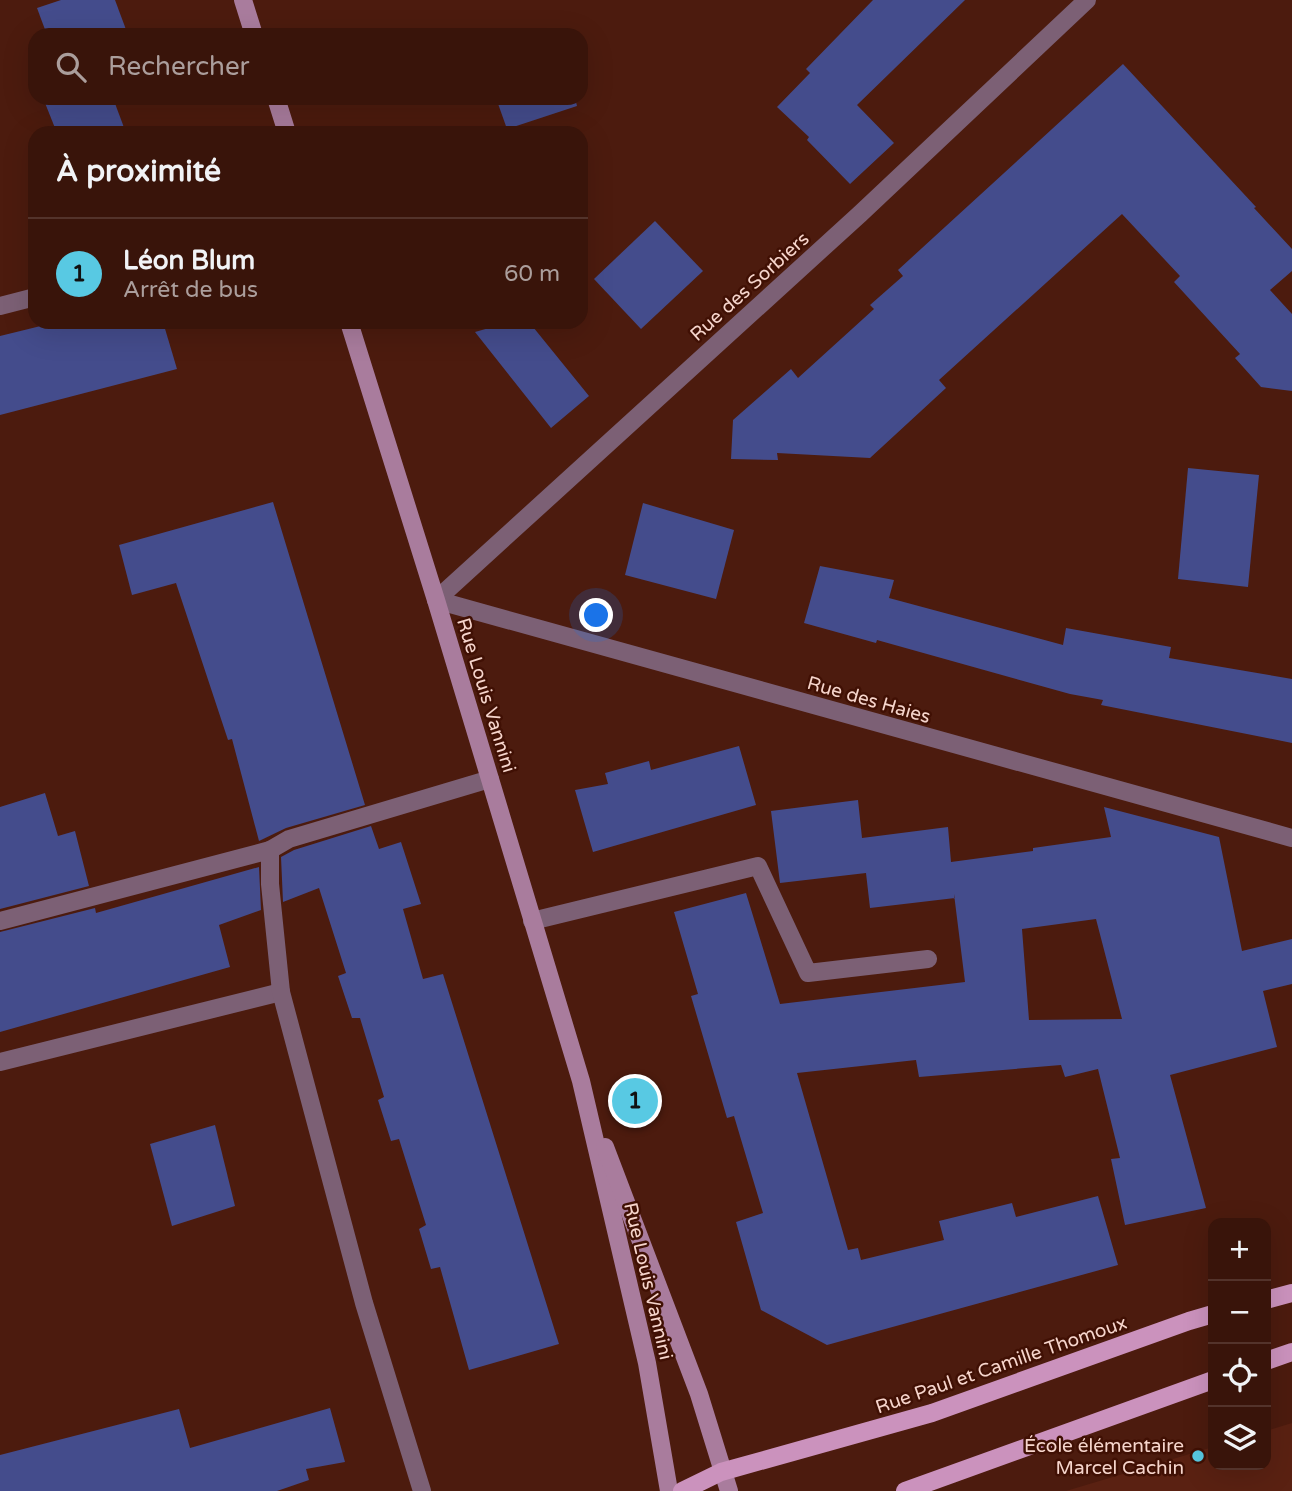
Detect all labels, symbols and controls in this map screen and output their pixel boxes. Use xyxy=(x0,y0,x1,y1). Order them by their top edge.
search box xyxy=(28,28,588,105)
icon: search xyxy=(52,48,90,86)
text: Rechercher xyxy=(108,51,250,82)
text: À proximité xyxy=(56,153,221,190)
street label: Rue des Sorbiers xyxy=(686,228,814,346)
text: Léon Blum xyxy=(123,245,255,276)
text: 1 xyxy=(72,260,86,288)
text: 60 m xyxy=(504,260,560,288)
text: Arrêt de bus xyxy=(123,276,258,304)
your location xyxy=(579,598,613,632)
street label: Rue Louis Vannini xyxy=(452,615,520,775)
street label: Rue des Haies xyxy=(805,672,933,728)
pin: 1 xyxy=(612,1075,658,1127)
street label: Rue Louis Vannini xyxy=(619,1200,677,1362)
map controls xyxy=(1208,1218,1271,1470)
button: + xyxy=(1208,1218,1271,1281)
button: − xyxy=(1208,1281,1271,1344)
street label: Rue Paul et Camille Thomoux xyxy=(873,1312,1130,1418)
button: locate xyxy=(1208,1344,1271,1407)
button: layers xyxy=(1208,1407,1271,1470)
place label: École élémentaire Marcel Cachin xyxy=(1024,1435,1184,1479)
marker: École élémentaire Marcel Cachin xyxy=(1190,1448,1206,1464)

